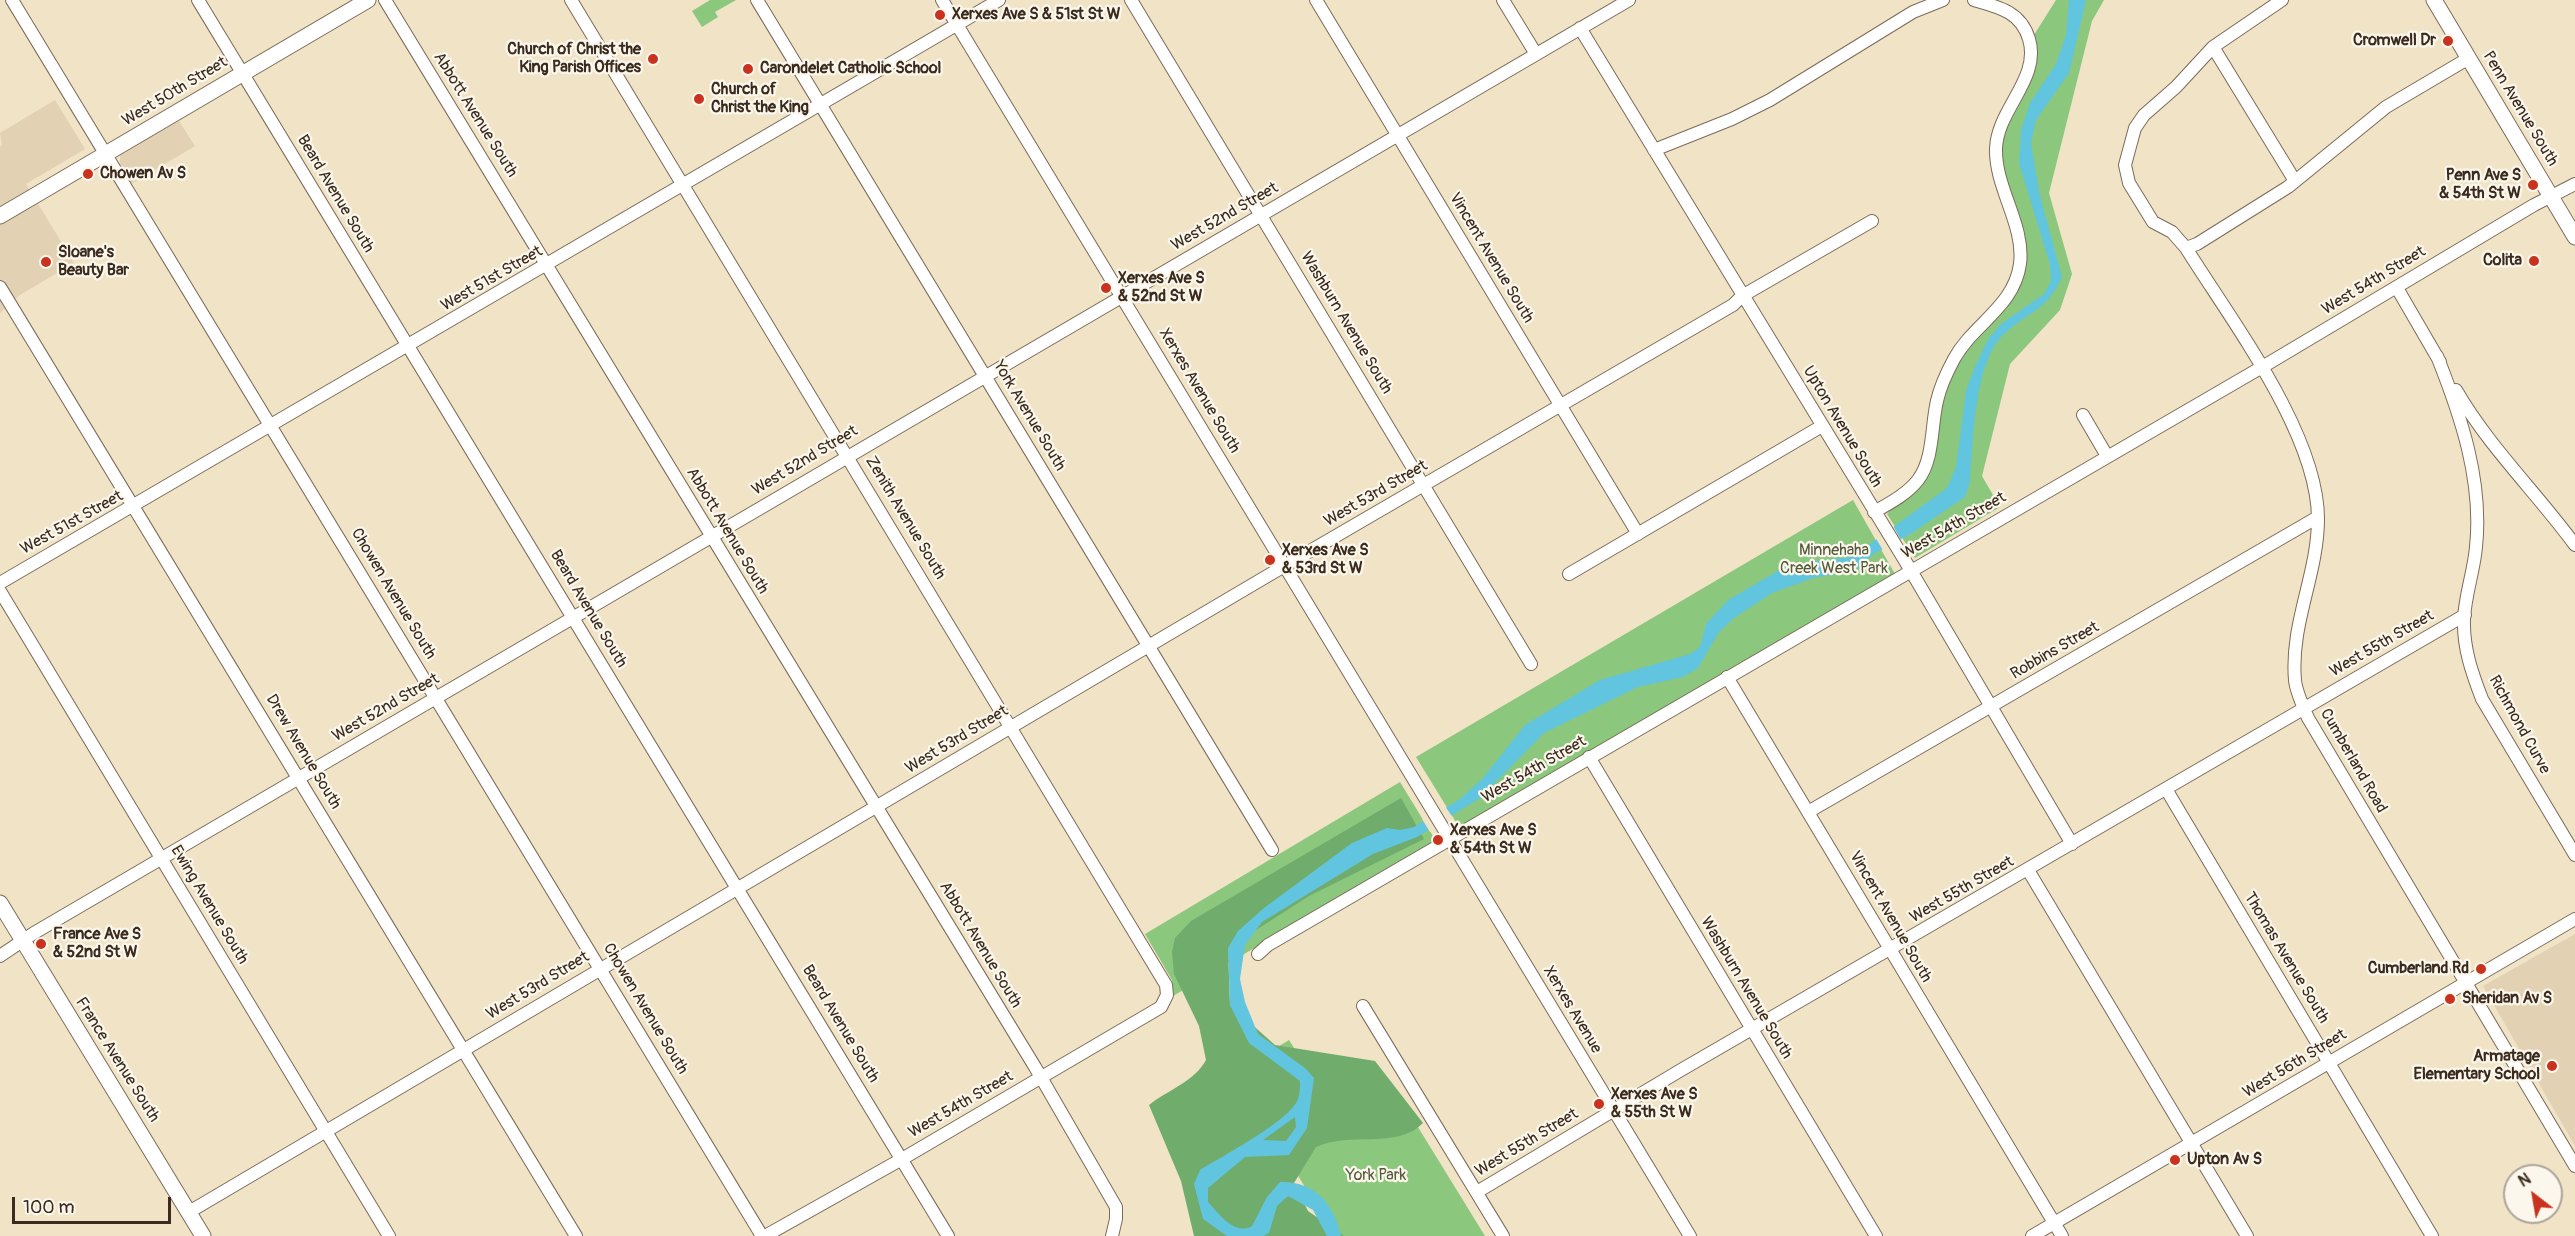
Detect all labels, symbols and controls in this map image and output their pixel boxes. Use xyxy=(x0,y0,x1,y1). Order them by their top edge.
place label: Xerxes Ave S & 51st St W xyxy=(952,5,1120,25)
marker: Xerxes Ave S & 51st St W xyxy=(933,8,947,22)
place label: Cromwell Dr xyxy=(2353,31,2436,51)
marker: Cromwell Dr xyxy=(2441,34,2455,48)
place label: Church of Christ the King Parish Offices xyxy=(507,40,641,78)
street label: Penn Avenue South xyxy=(2478,48,2562,170)
street label: Abbott Avenue South xyxy=(429,49,521,181)
marker: Church of Christ the King Parish Offices xyxy=(646,52,660,66)
street label: West 50th Street xyxy=(119,53,231,131)
place label: Carondelet Catholic School xyxy=(760,59,941,79)
marker: Carondelet Catholic School xyxy=(741,62,755,76)
place label: Church of Christ the King xyxy=(711,80,809,118)
marker: Church of Christ the King xyxy=(692,92,706,106)
street label: Beard Avenue South xyxy=(292,132,378,256)
place label: Chowen Av S xyxy=(100,164,186,184)
place label: Penn Ave S & 54th St W xyxy=(2439,166,2521,204)
marker: Chowen Av S xyxy=(81,167,95,181)
marker: Penn Ave S & 54th St W xyxy=(2526,178,2540,192)
street label: West 52nd Street xyxy=(1168,179,1282,255)
street label: Vincent Avenue South xyxy=(1445,189,1537,327)
street label: West 51st Street xyxy=(438,242,546,316)
place label: Sloane's Beauty Bar xyxy=(58,243,129,281)
street label: West 54th Street xyxy=(2319,243,2429,319)
street label: Washburn Avenue South xyxy=(1296,248,1396,398)
place label: Colita xyxy=(2483,251,2522,271)
marker: Colita xyxy=(2527,254,2541,268)
marker: Sloane's Beauty Bar xyxy=(39,255,53,269)
place label: Xerxes Ave S & 52nd St W xyxy=(1118,269,1204,307)
marker: Xerxes Ave S & 52nd St W xyxy=(1099,281,1113,295)
street label: Xerxes Avenue South xyxy=(1154,325,1244,457)
street label: York Avenue South xyxy=(989,358,1069,474)
street label: Upton Avenue South xyxy=(1798,363,1886,491)
street label: West 52nd Street xyxy=(749,422,861,500)
street label: Zenith Avenue South xyxy=(861,453,949,583)
street label: West 53rd Street xyxy=(1321,457,1431,531)
street label: Abbott Avenue South xyxy=(682,464,772,598)
street label: West 51st Street xyxy=(17,487,127,559)
street label: West 54th Street xyxy=(1898,488,2010,564)
street label: Chowen Avenue South xyxy=(346,525,440,663)
place label: Xerxes Ave S & 53rd St W xyxy=(1282,541,1368,579)
park label: Minnehaha Creek West Park xyxy=(1780,541,1888,579)
street label: Beard Avenue South xyxy=(545,547,631,671)
marker: Xerxes Ave S & 53rd St W xyxy=(1263,553,1277,567)
street label: West 55th Street xyxy=(2327,606,2437,682)
street label: Robbins Street xyxy=(2007,618,2103,684)
street label: West 52nd Street xyxy=(329,670,443,746)
street label: Richmond Curve xyxy=(2484,672,2554,778)
street label: Drew Avenue South xyxy=(261,691,345,813)
street label: West 53rd Street xyxy=(902,702,1012,778)
street label: Cumberland Road xyxy=(2315,705,2391,817)
street label: West 54th Street xyxy=(1478,732,1590,808)
place label: Xerxes Ave S & 54th St W xyxy=(1450,821,1536,859)
marker: Xerxes Ave S & 54th St W xyxy=(1431,833,1445,847)
street label: Ewing Avenue South xyxy=(166,842,252,968)
street label: Vincent Avenue South xyxy=(1845,848,1935,986)
street label: West 55th Street xyxy=(1907,852,2017,928)
street label: Abbott Avenue South xyxy=(935,878,1025,1012)
street label: Thomas Avenue South xyxy=(2239,889,2333,1027)
street label: Washburn Avenue South xyxy=(1696,913,1796,1063)
place label: France Ave S & 52nd St W xyxy=(53,925,141,963)
marker: France Ave S & 52nd St W xyxy=(34,937,48,951)
street label: Chowen Avenue South xyxy=(598,940,692,1078)
street label: West 53rd Street xyxy=(483,948,593,1024)
place label: Cumberland Rd xyxy=(2368,959,2469,979)
street label: Beard Avenue South xyxy=(797,962,883,1086)
marker: Cumberland Rd xyxy=(2474,962,2488,976)
street label: Xerxes Avenue xyxy=(1538,963,1606,1057)
place label: Sheridan Av S xyxy=(2462,989,2552,1009)
marker: Sheridan Av S xyxy=(2443,992,2457,1006)
street label: France Avenue South xyxy=(71,994,163,1126)
street label: West 56th Street xyxy=(2240,1026,2350,1102)
place label: Armatage Elementary School xyxy=(2414,1047,2540,1085)
marker: Armatage Elementary School xyxy=(2545,1059,2559,1073)
street label: West 54th Street xyxy=(905,1067,1017,1143)
place label: Xerxes Ave S & 55th St W xyxy=(1611,1085,1697,1123)
marker: Xerxes Ave S & 55th St W xyxy=(1592,1097,1606,1111)
street label: West 55th Street xyxy=(1472,1105,1582,1181)
place label: Upton Av S xyxy=(2187,1150,2262,1170)
marker: Upton Av S xyxy=(2168,1153,2182,1167)
north arrow xyxy=(2503,1164,2563,1224)
park label: York Park xyxy=(1346,1166,1406,1186)
text: N xyxy=(2515,1169,2535,1192)
scale bar xyxy=(15,1185,174,1223)
text: 100 m xyxy=(23,1196,75,1219)

